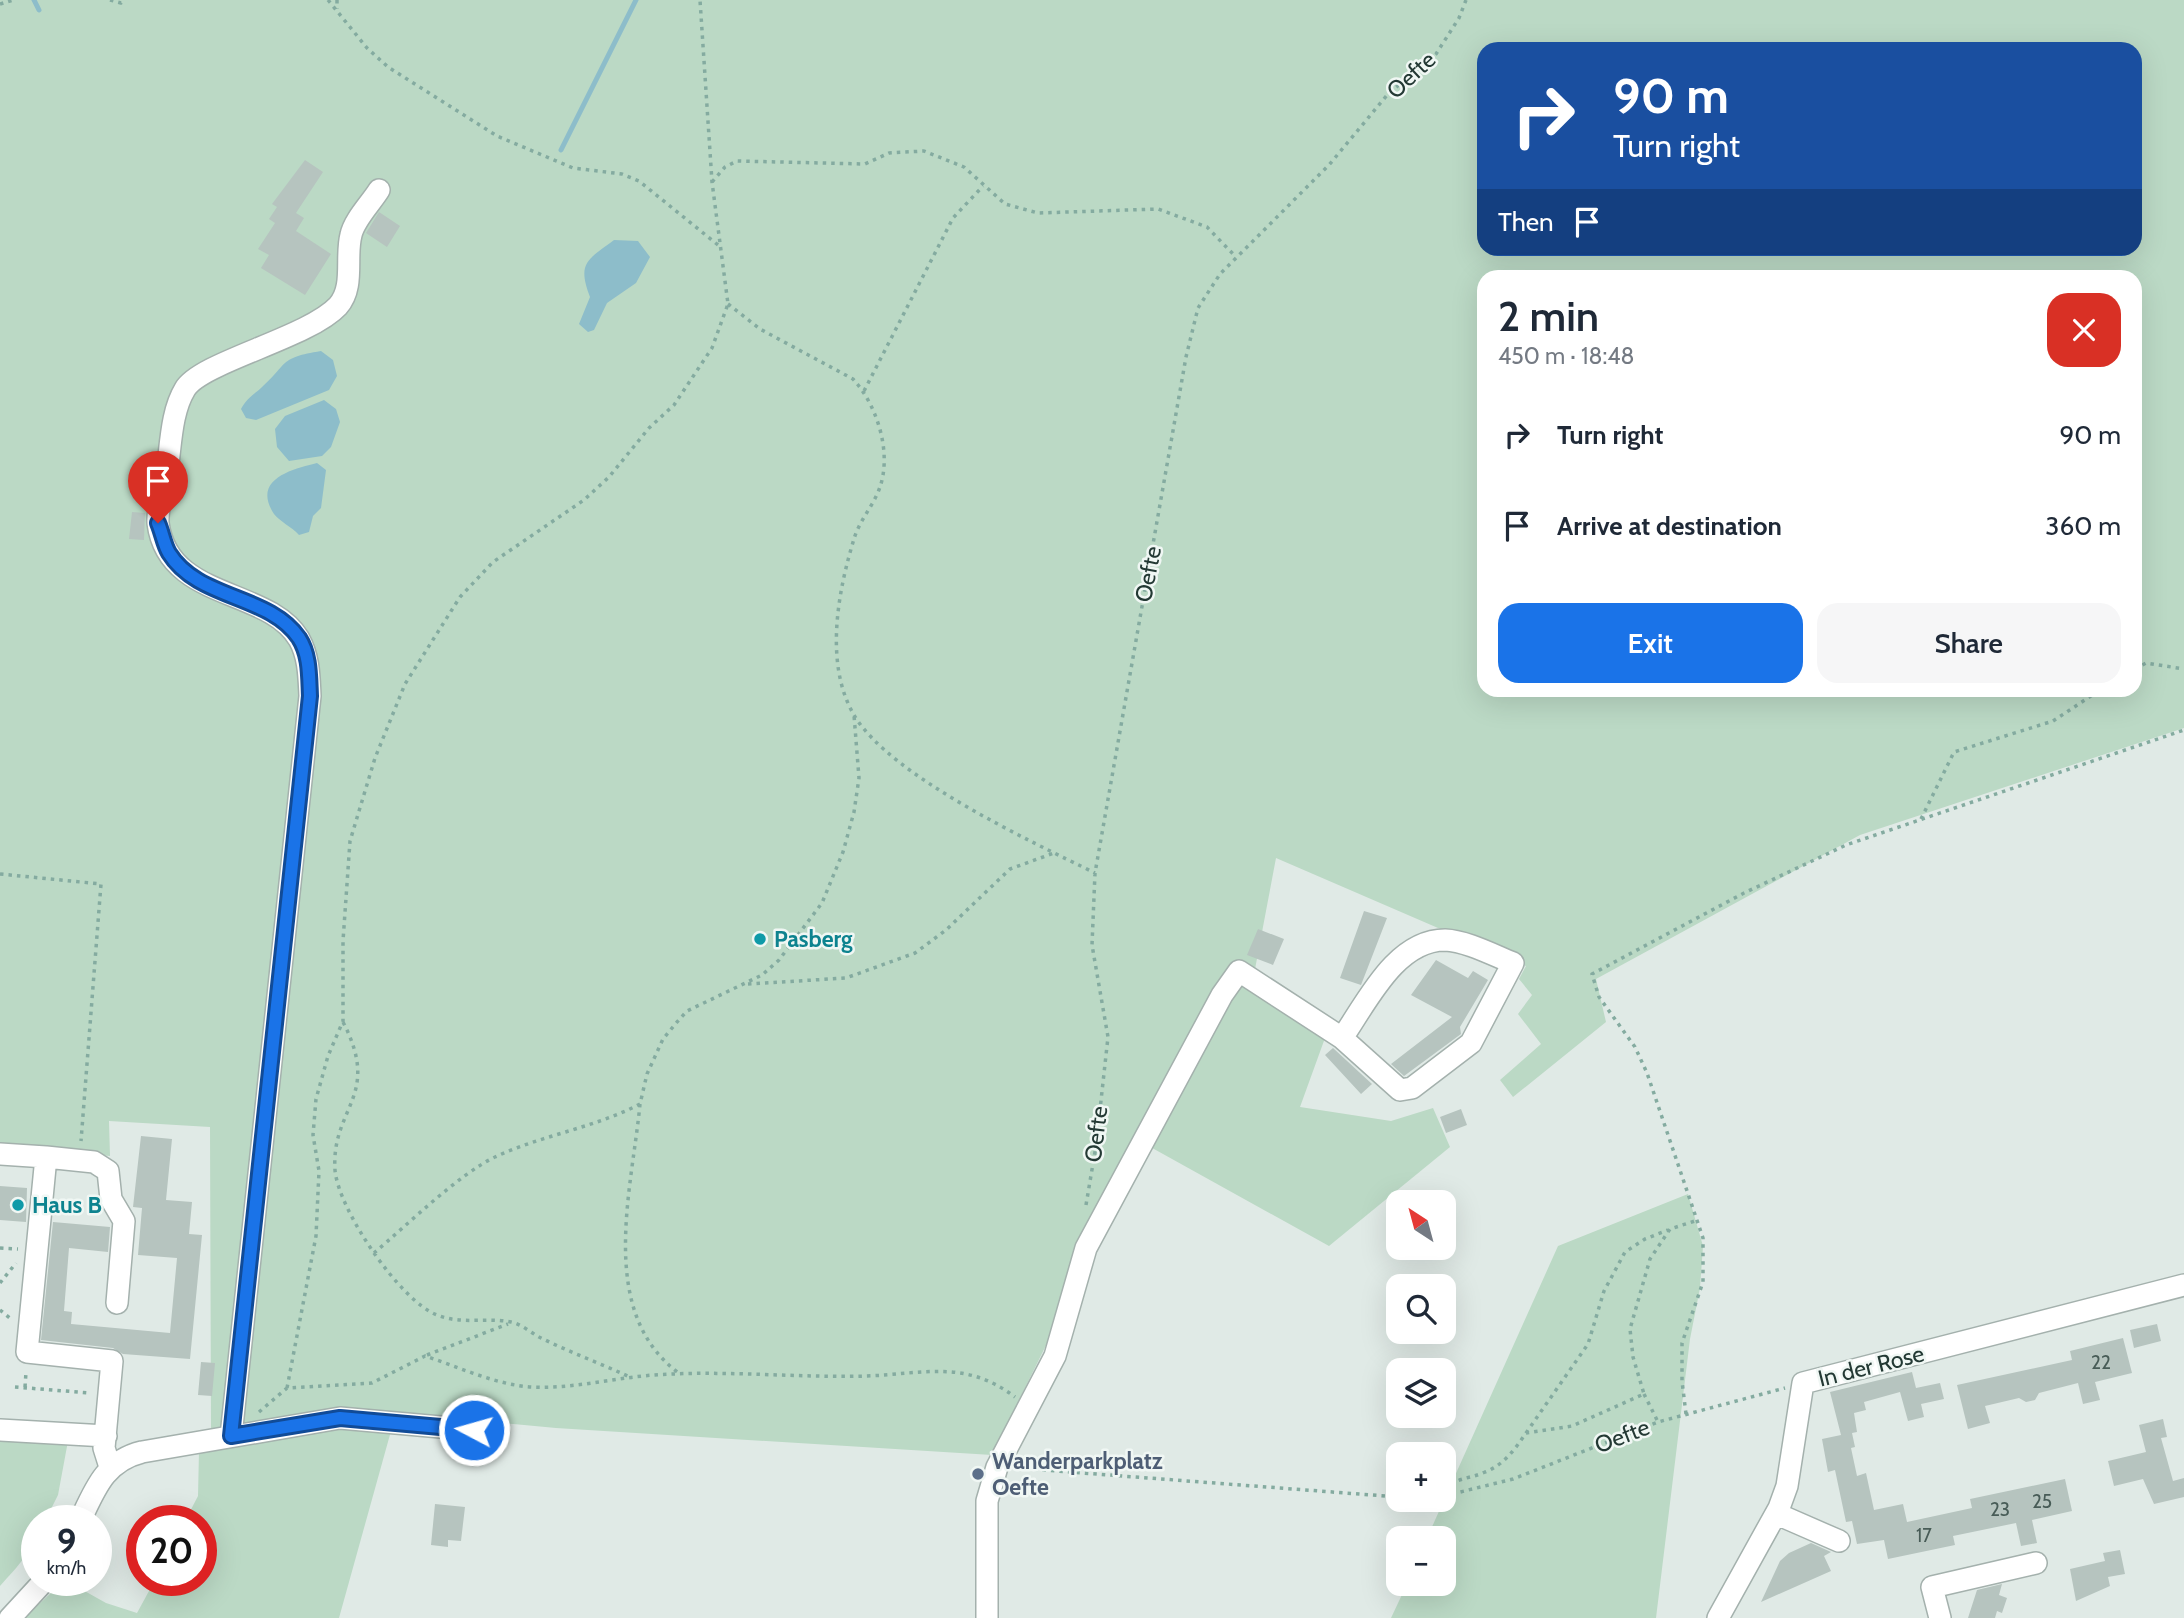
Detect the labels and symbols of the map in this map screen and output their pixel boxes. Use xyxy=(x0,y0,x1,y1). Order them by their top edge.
street label: Oefte xyxy=(1381,45,1441,104)
pin xyxy=(128,451,188,523)
street label: Oefte xyxy=(1129,543,1167,604)
place label: Pasberg xyxy=(774,925,853,953)
marker: Pasberg xyxy=(752,931,768,947)
street label: Oefte xyxy=(1079,1104,1113,1164)
north arrow xyxy=(1386,1190,1456,1260)
place label: Haus B xyxy=(32,1191,102,1219)
marker: Haus B xyxy=(10,1197,26,1213)
street label: In der Rose xyxy=(1815,1339,1927,1393)
house number: 22 xyxy=(2091,1351,2111,1374)
position arrow xyxy=(437,1393,511,1467)
street label: Oefte xyxy=(1591,1413,1654,1459)
place label: Wanderparkplatz Oefte xyxy=(992,1447,1163,1501)
marker: Wanderparkplatz Oefte xyxy=(970,1466,986,1482)
house number: 25 xyxy=(2032,1490,2052,1513)
house number: 23 xyxy=(1990,1498,2010,1521)
speed limit sign: 20 xyxy=(126,1505,217,1596)
house number: 17 xyxy=(1916,1524,1932,1547)

